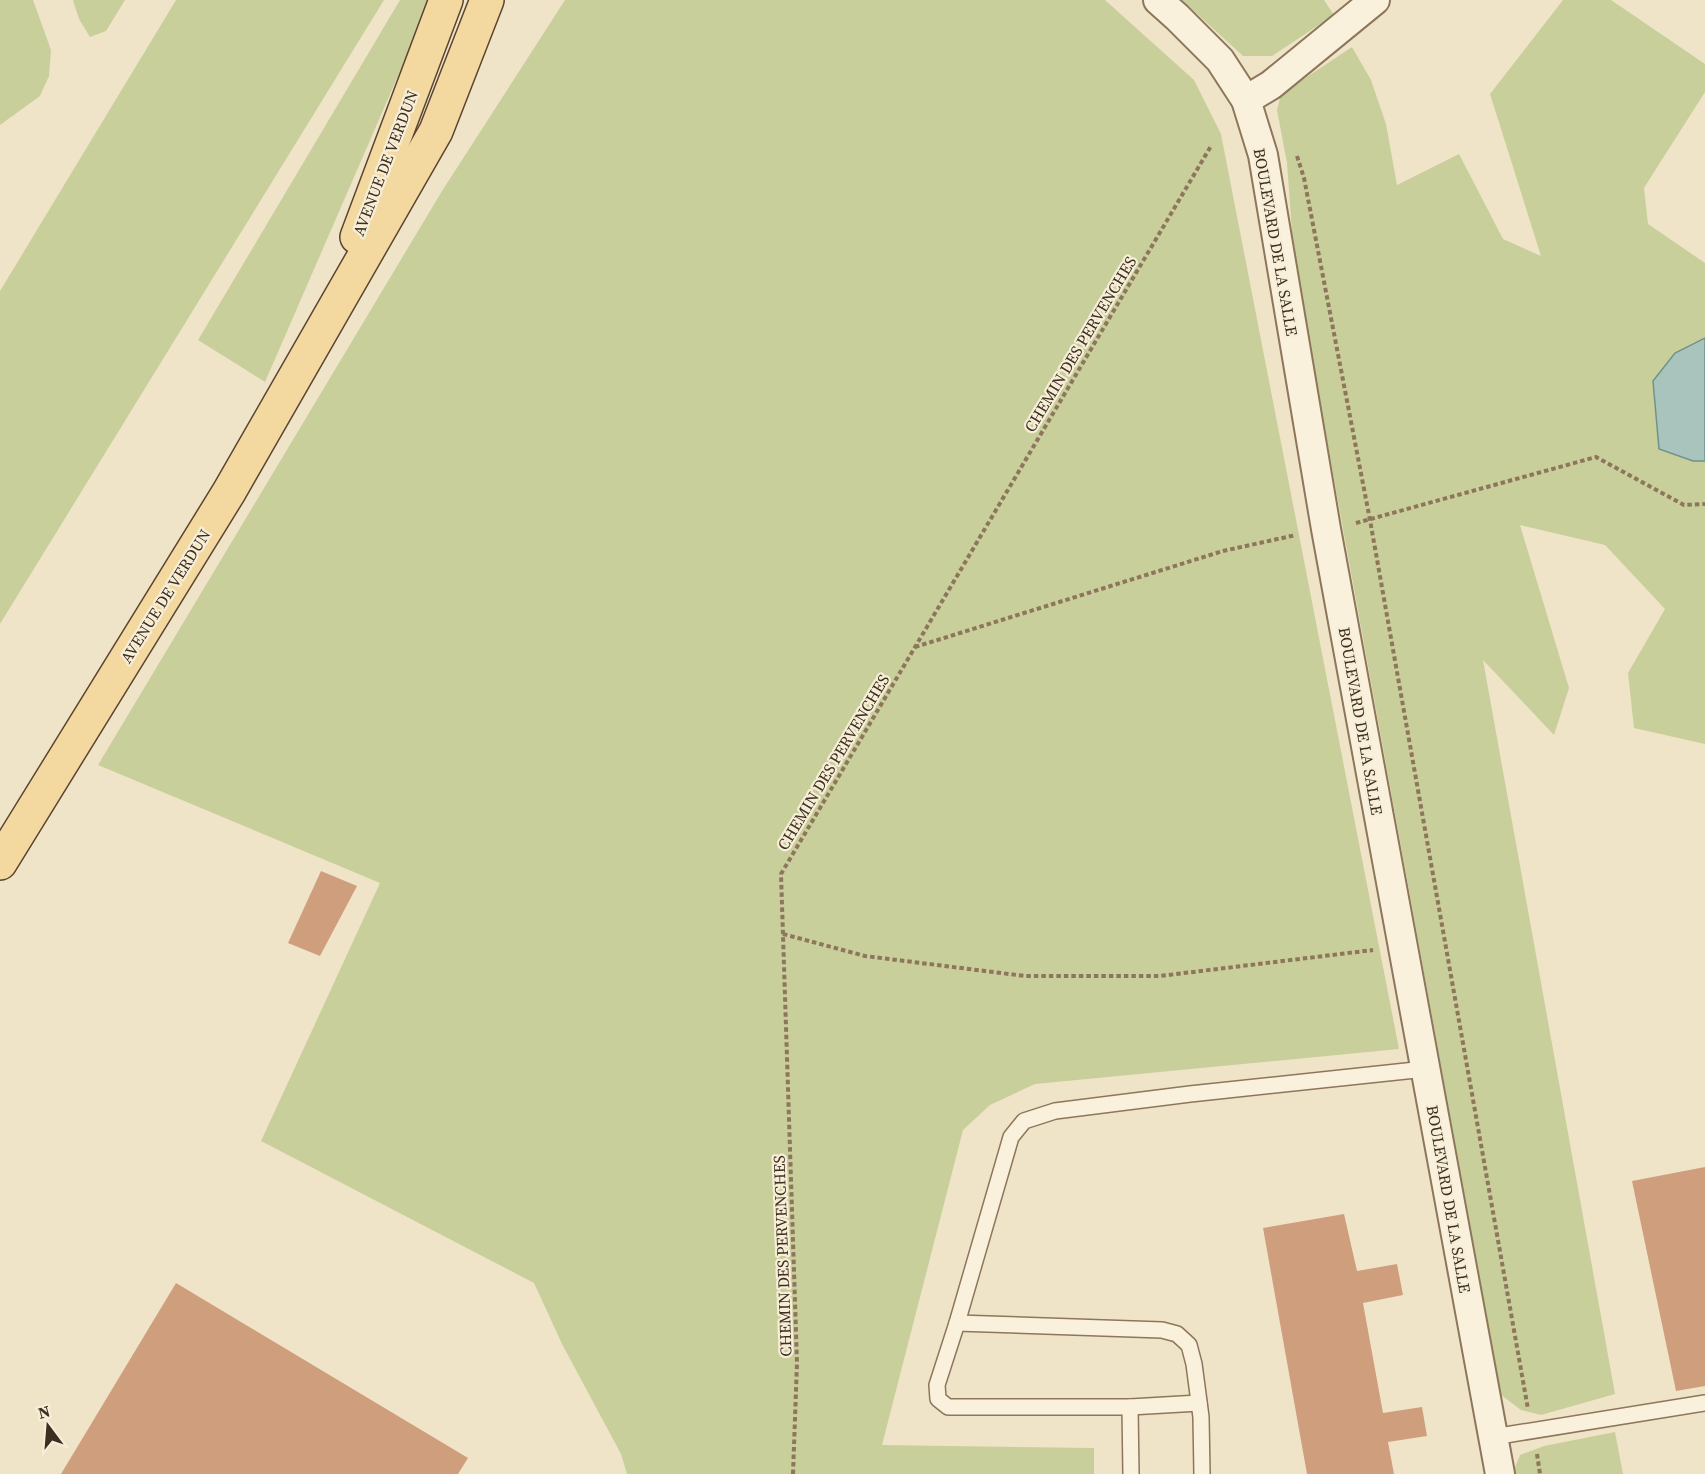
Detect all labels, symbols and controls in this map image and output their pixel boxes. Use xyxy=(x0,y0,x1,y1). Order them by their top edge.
street label: AVENUE DE VERDUN xyxy=(347,87,423,239)
street label: BOULEVARD DE LA SALLE xyxy=(1249,146,1303,338)
street label: CHEMIN DES PERVENCHES xyxy=(1019,252,1141,436)
street label: AVENUE DE VERDUN xyxy=(115,525,215,667)
street label: BOULEVARD DE LA SALLE xyxy=(1334,625,1388,817)
street label: CHEMIN DES PERVENCHES xyxy=(772,670,894,854)
street label: BOULEVARD DE LA SALLE xyxy=(1422,1103,1476,1295)
street label: CHEMIN DES PERVENCHES xyxy=(767,1155,797,1357)
north arrow xyxy=(18,1396,78,1456)
text: N xyxy=(35,1399,53,1424)

